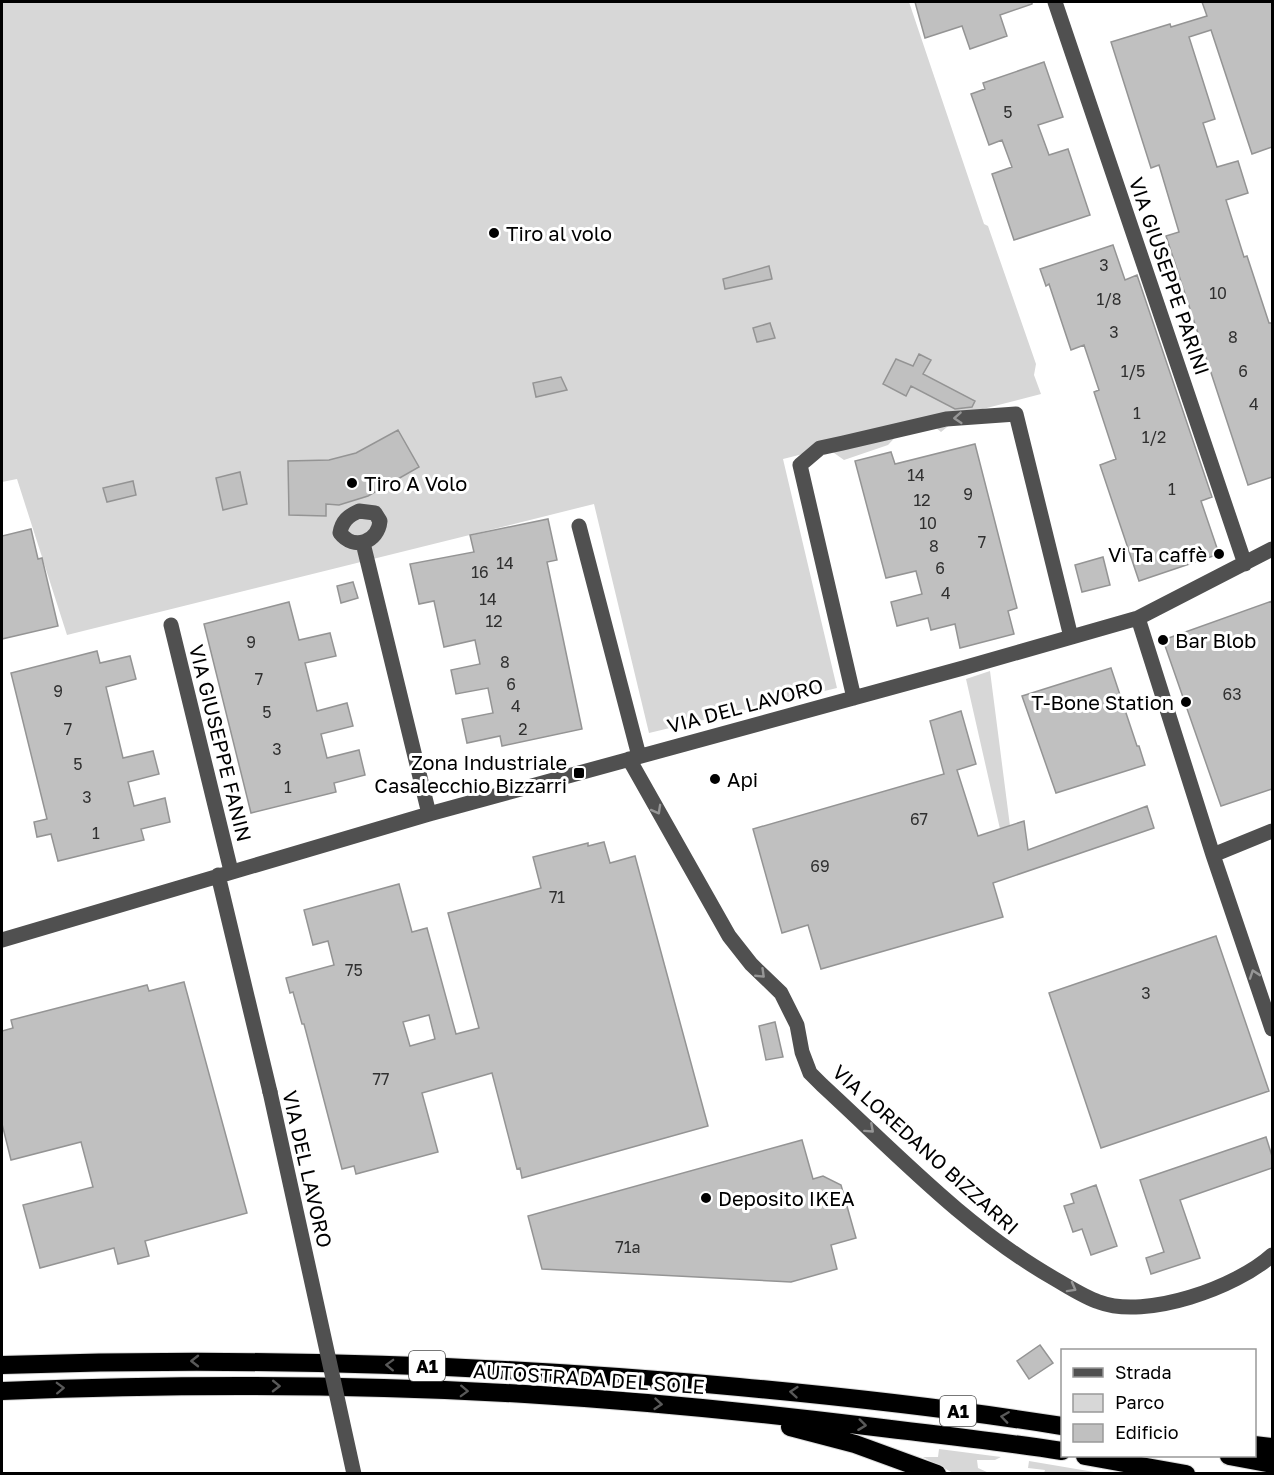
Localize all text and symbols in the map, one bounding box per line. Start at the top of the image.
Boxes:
house number: 5 [1003,102,1013,122]
street label: VIA GIUSEPPE PARINI [1125,174,1215,378]
place label: Tiro al volo [506,221,612,245]
marker: Tiro al volo [487,226,501,240]
house number: 3 [1099,255,1109,275]
house number: 10 [1209,283,1227,303]
house number: 1/8 [1096,289,1122,309]
house number: 3 [1109,322,1119,342]
house number: 8 [1228,327,1238,347]
house number: 1/5 [1121,361,1145,381]
house number: 6 [1238,361,1248,381]
house number: 4 [1249,394,1259,414]
house number: 1 [1133,403,1141,423]
one-way arrow [954,412,963,425]
house number: 1/2 [1142,427,1166,447]
house number: 14 [907,465,925,485]
place label: Tiro A Volo [364,471,467,495]
marker: Tiro A Volo [345,476,359,490]
house number: 1 [1168,479,1176,499]
house number: 9 [963,484,973,504]
house number: 12 [913,490,931,510]
house number: 10 [919,513,937,533]
house number: 7 [978,532,986,552]
house number: 8 [929,536,939,556]
place label: Vi Ta caffè [1108,542,1207,566]
marker: Vi Ta caffè [1212,547,1226,561]
house number: 14 [496,553,514,573]
house number: 6 [935,558,945,578]
house number: 16 [471,562,489,582]
house number: 4 [941,583,951,603]
house number: 14 [479,589,497,609]
house number: 12 [485,611,503,631]
place label: Bar Blob [1175,628,1256,652]
house number: 9 [246,632,256,652]
marker: Bar Blob [1156,633,1170,647]
street label: VIA GIUSEPPE FANIN [185,642,257,844]
house number: 8 [500,652,510,672]
house number: 7 [255,669,263,689]
street label: VIA DEL LAVORO [664,673,826,737]
house number: 6 [506,674,516,694]
house number: 9 [53,681,63,701]
house number: 63 [1222,684,1242,704]
place label: T-Bone Station [1031,690,1174,714]
marker: T-Bone Station [1179,695,1193,709]
house number: 4 [511,696,521,716]
house number: 5 [262,702,272,722]
house number: 7 [64,719,72,739]
house number: 2 [518,719,528,739]
house number: 3 [272,739,282,759]
place label: Zona Industriale Casalecchio Bizzarri [374,750,567,797]
house number: 5 [73,754,83,774]
marker: Zona Industriale Casalecchio Bizzarri [572,766,586,780]
place label: Api [727,767,758,791]
marker: Api [708,772,722,786]
house number: 1 [284,777,292,797]
house number: 3 [82,787,92,807]
one-way arrow [650,804,661,814]
house number: 67 [910,809,928,829]
house number: 1 [92,823,100,843]
house number: 69 [810,856,830,876]
house number: 71 [549,887,565,907]
house number: 75 [345,960,363,980]
one-way arrow [754,967,765,978]
one-way arrow [1248,969,1261,979]
house number: 3 [1141,983,1151,1003]
street label: VIA LOREDANO BIZZARRI [828,1059,1024,1239]
house number: 77 [373,1069,389,1089]
street label: VIA DEL LAVORO [278,1088,338,1250]
one-way arrow [863,1122,874,1133]
place label: Deposito IKEA [718,1186,855,1210]
marker: Deposito IKEA [699,1191,713,1205]
house number: 71a [615,1237,641,1257]
one-way arrow [1066,1281,1076,1292]
legend [1061,1349,1256,1457]
road number: A1 [409,1351,445,1381]
one-way arrow [191,1355,200,1367]
one-way arrow [386,1358,395,1371]
street label: AUTOSTRADA DEL SOLE [472,1358,706,1398]
text: Strada [1115,1361,1172,1383]
one-way arrow [271,1380,280,1392]
one-way arrow [55,1382,64,1395]
one-way arrow [459,1385,468,1398]
one-way arrow [790,1386,799,1399]
text: Parco [1115,1391,1164,1413]
road number: A1 [940,1396,976,1426]
one-way arrow [654,1397,663,1410]
one-way arrow [1000,1411,1009,1424]
one-way arrow [857,1419,866,1431]
text: Edificio [1115,1421,1179,1443]

